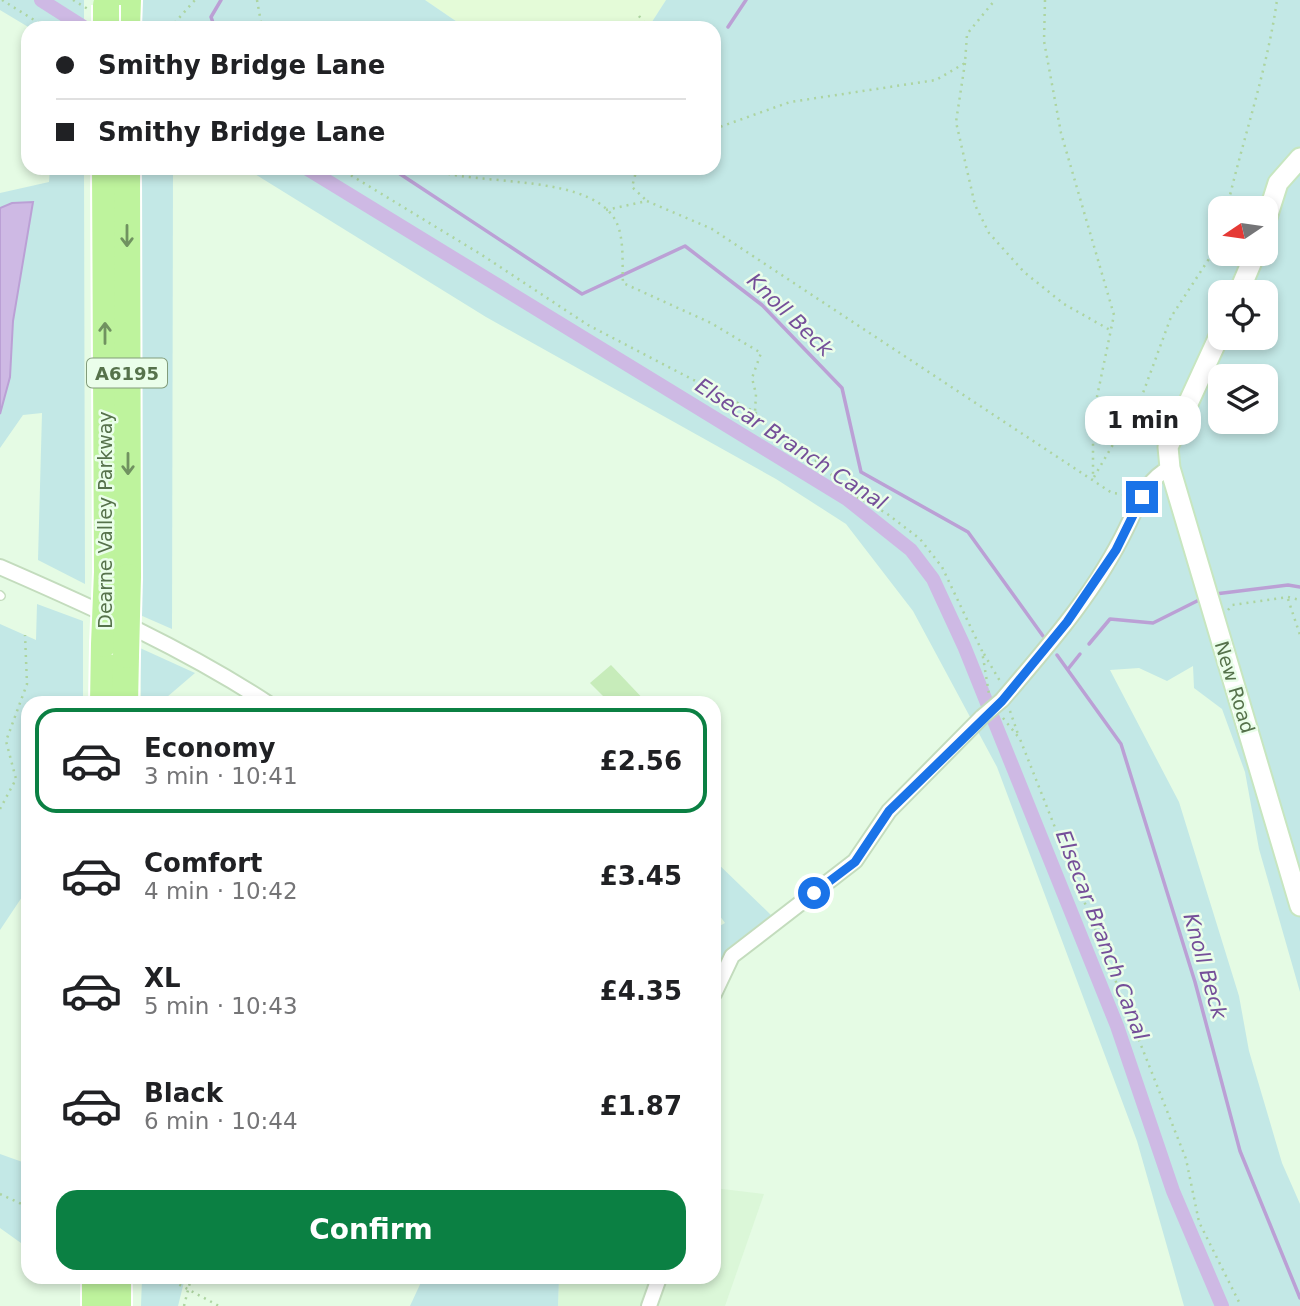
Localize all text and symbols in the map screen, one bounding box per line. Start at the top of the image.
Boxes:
text: Smithy Bridge Lane [98,50,385,80]
text: Smithy Bridge Lane [98,117,385,147]
north arrow [1208,196,1278,266]
map controls [1208,196,1278,434]
one-way arrow [120,224,134,247]
water label: Knoll Beck [742,268,838,362]
button: locate [1208,280,1278,350]
one-way arrow [98,321,112,344]
road number: A6195 [87,358,167,388]
button: layers [1208,364,1278,434]
water label: Elsecar Branch Canal [691,373,891,515]
callout: 1 min [1084,396,1200,444]
text: 1 min [1107,407,1179,433]
street label: Dearne Valley Parkway [94,411,116,629]
one-way arrow [121,452,134,475]
route end [1126,481,1158,513]
street label: New Road [1211,638,1259,736]
icon: car [60,729,123,792]
text: Economy [144,733,275,763]
text: £2.56 [600,746,682,776]
text: 3 min · 10:41 [144,763,298,789]
water label: Elsecar Branch Canal [1051,827,1153,1044]
icon: car [60,844,123,907]
text: Comfort [144,848,262,878]
text: £3.45 [600,861,682,891]
route start [798,877,830,909]
text: 4 min · 10:42 [144,878,298,904]
water label: Knoll Beck [1178,910,1232,1023]
icon: car [60,959,123,1022]
text: XL [144,963,181,993]
text: £4.35 [600,976,682,1006]
text: 5 min · 10:43 [144,993,298,1019]
icon: car [60,1074,123,1137]
text: Black [144,1078,223,1108]
text: £1.87 [600,1091,682,1121]
text: 6 min · 10:44 [144,1108,298,1134]
button: Confirm [56,1190,686,1270]

